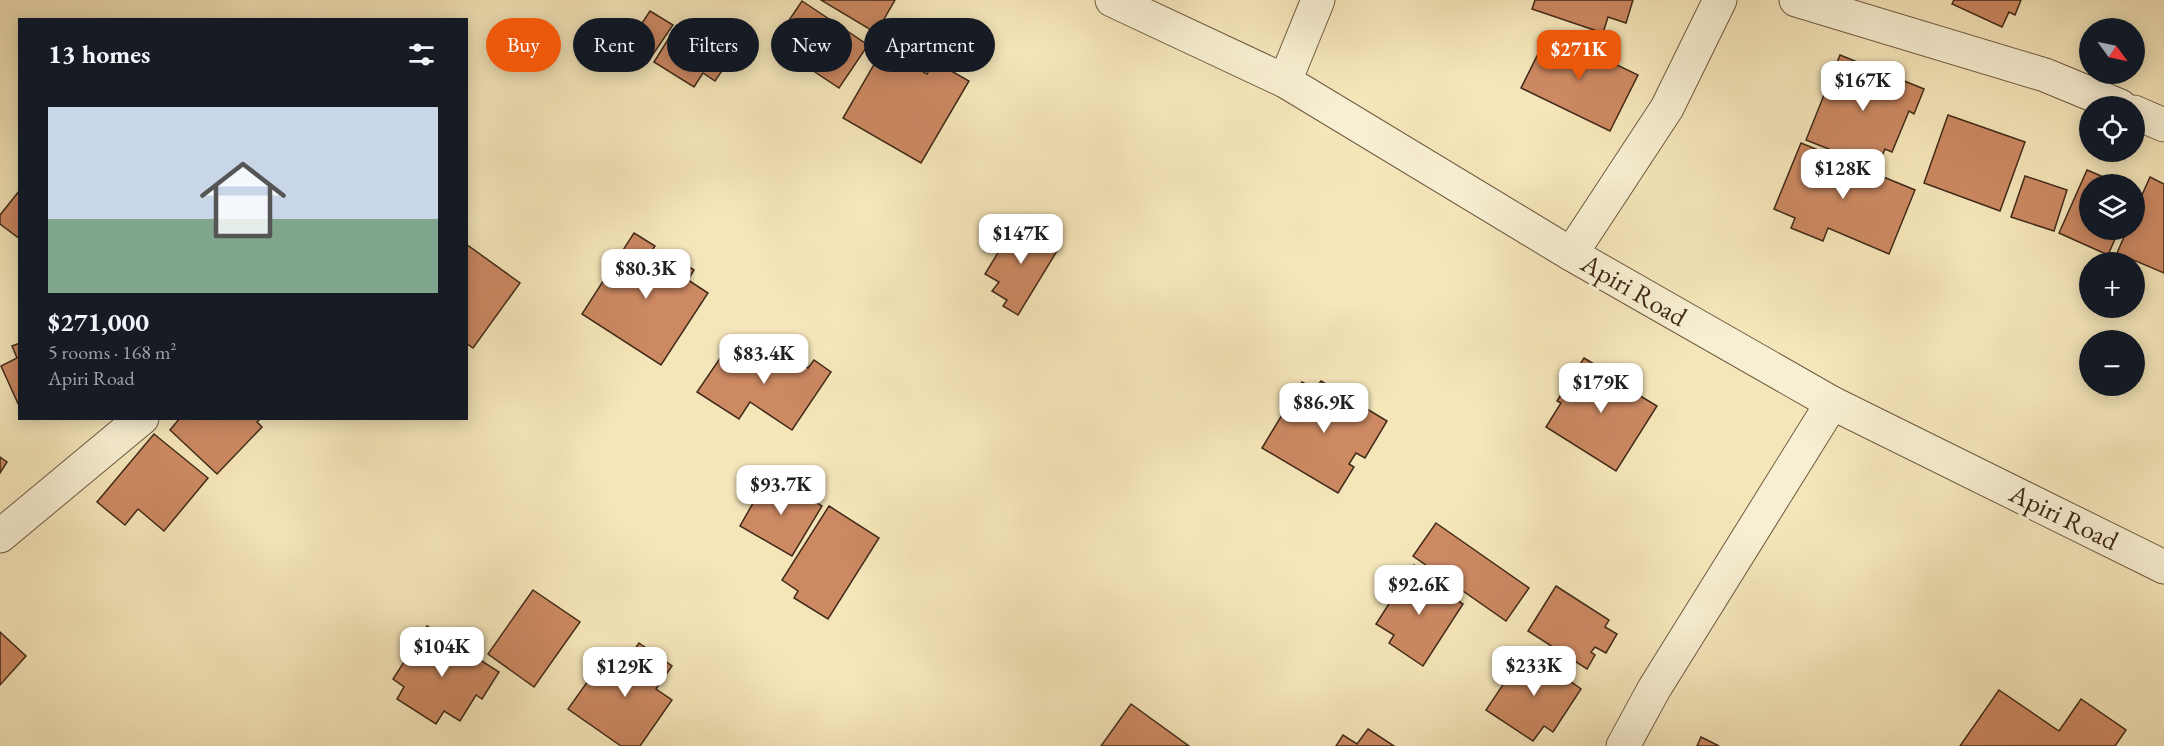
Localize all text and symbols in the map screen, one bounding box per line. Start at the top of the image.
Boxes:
chip: Buy [486,18,561,72]
chip: Rent [573,18,655,72]
chip: Filters [667,18,759,72]
chip: New [771,18,852,72]
chip: Apartment [864,18,995,72]
north arrow [2079,18,2145,84]
map controls [2079,18,2145,396]
pin: $271K [1537,30,1621,81]
text: $271K [1551,36,1607,62]
text: 13 homes [48,37,150,71]
icon: filters [405,38,438,71]
pin: $167K [1821,61,1905,112]
text: $167K [1835,67,1891,93]
button: locate [2079,96,2145,162]
icon: home [189,146,297,254]
pin: $128K [1801,149,1885,200]
text: $128K [1815,155,1871,181]
button: layers [2079,174,2145,240]
pin: $147K [979,214,1063,265]
text: $147K [993,220,1049,246]
street label: Apiri Road [1574,245,1694,334]
pin: $80.3K [597,249,695,300]
button: + [2079,252,2145,318]
text: $80.3K [615,255,677,281]
text: $271,000 [48,305,149,339]
button: − [2079,330,2145,396]
pin: $83.4K [715,334,813,385]
text: 5 rooms · 168 m² [48,339,176,365]
text: $83.4K [733,340,795,366]
pin: $179K [1559,363,1643,414]
text: Apiri Road [48,365,135,391]
text: $179K [1573,369,1629,395]
pin: $86.9K [1275,383,1373,434]
text: $86.9K [1293,389,1355,415]
pin: $93.7K [732,465,830,516]
text: $93.7K [750,471,812,497]
street label: Apiri Road [2003,475,2125,558]
pin: $92.6K [1370,565,1468,616]
text: $92.6K [1388,571,1450,597]
pin: $104K [400,627,484,678]
text: $104K [414,633,470,659]
pin: $233K [1492,646,1576,697]
pin: $129K [583,647,667,698]
text: $233K [1506,652,1562,678]
text: $129K [597,653,653,679]

